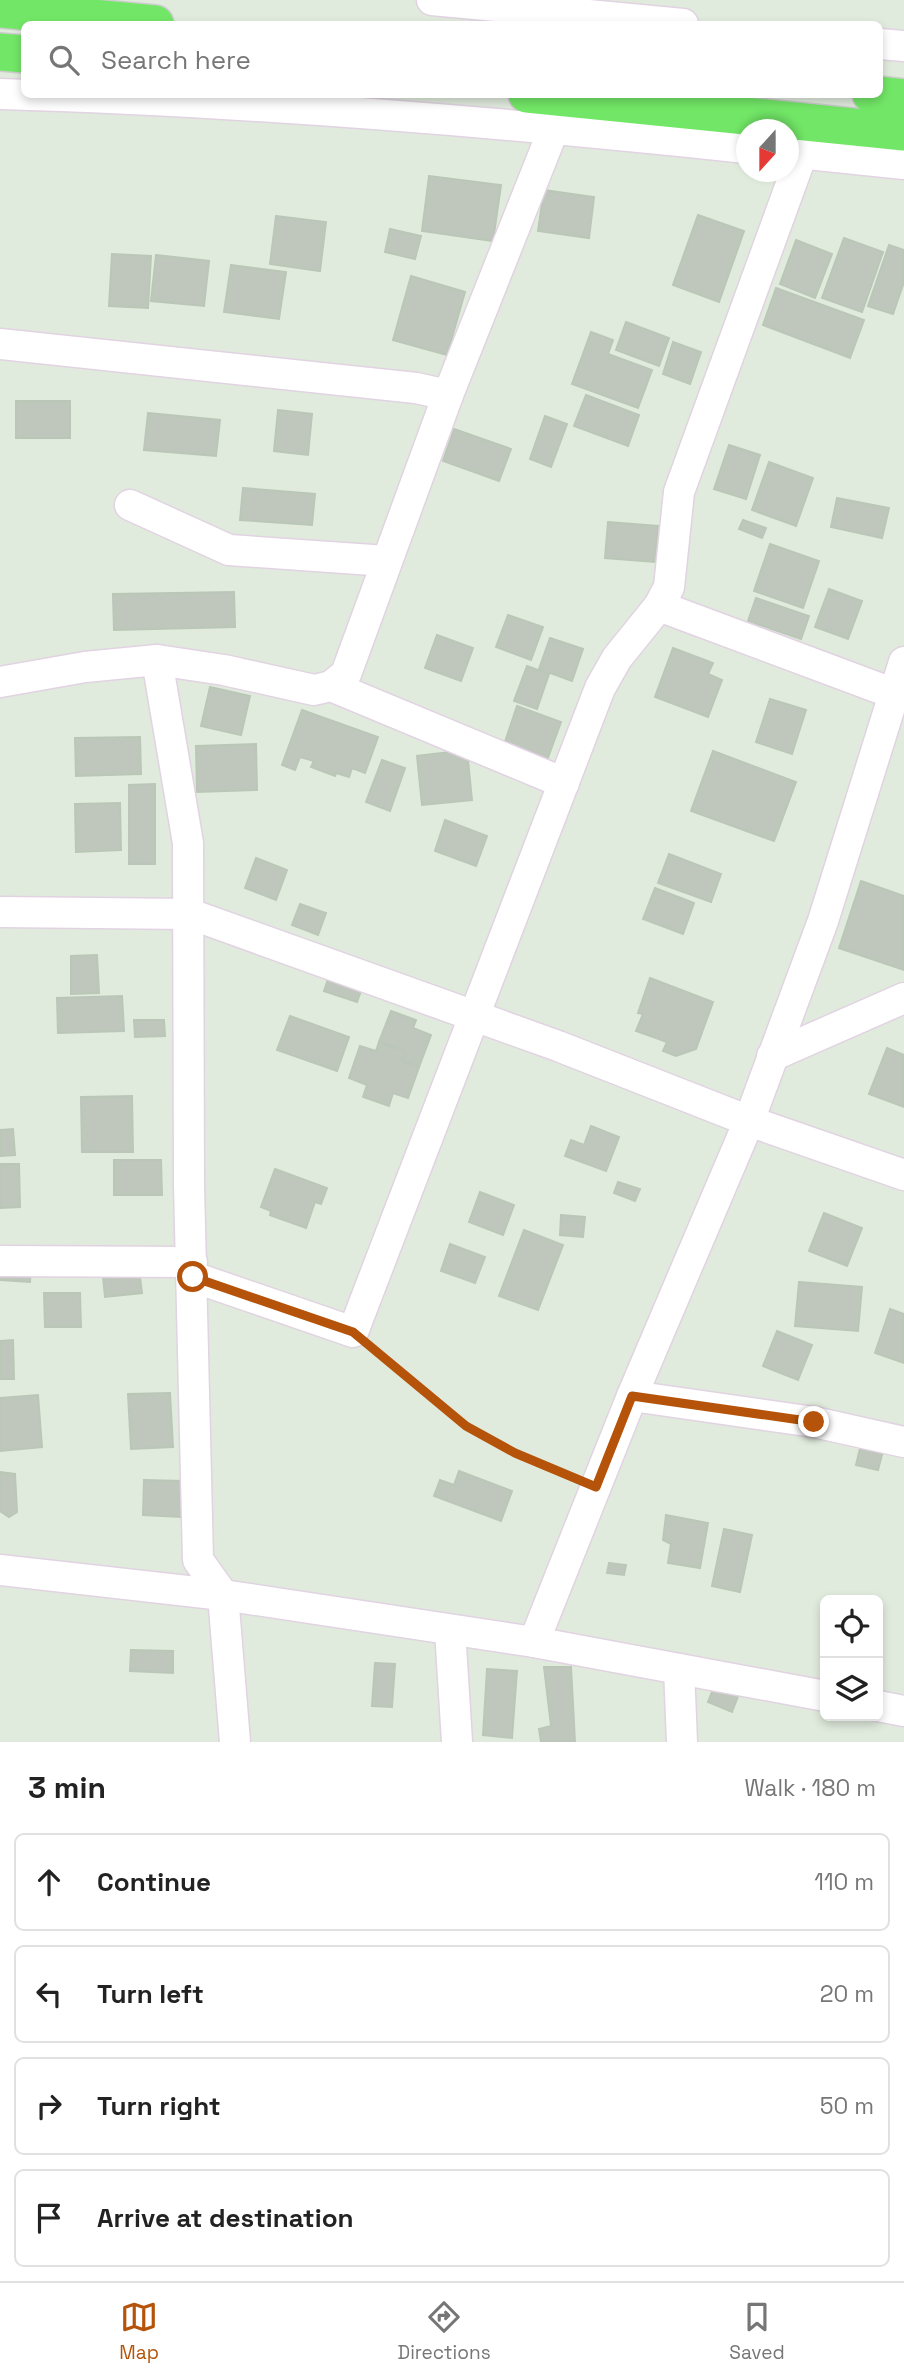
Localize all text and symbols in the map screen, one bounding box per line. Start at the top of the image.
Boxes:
search box [21,21,883,98]
icon: search [45,41,83,79]
text: Search here [101,43,251,77]
north arrow [736,119,799,182]
route start [177,1261,208,1292]
route end [798,1406,829,1437]
map controls [820,1595,883,1721]
button: locate [820,1595,883,1658]
button: layers [820,1658,883,1721]
text: 3 min [28,1768,106,1807]
text: Walk · 180 m [744,1773,876,1803]
icon: ahead [30,1863,68,1901]
text: Continue [97,1865,211,1899]
text: 110 m [814,1867,874,1897]
icon: left [30,1975,68,2013]
text: Turn left [97,1977,204,2011]
text: 20 m [820,1979,874,2009]
icon: right [30,2087,68,2125]
text: Turn right [97,2089,221,2123]
text: 50 m [820,2091,874,2121]
icon: arrive [30,2199,68,2237]
text: Arrive at destination [97,2201,354,2235]
tab: Map [119,2298,159,2365]
tab: Directions [398,2298,491,2365]
tab: Saved [729,2298,785,2365]

